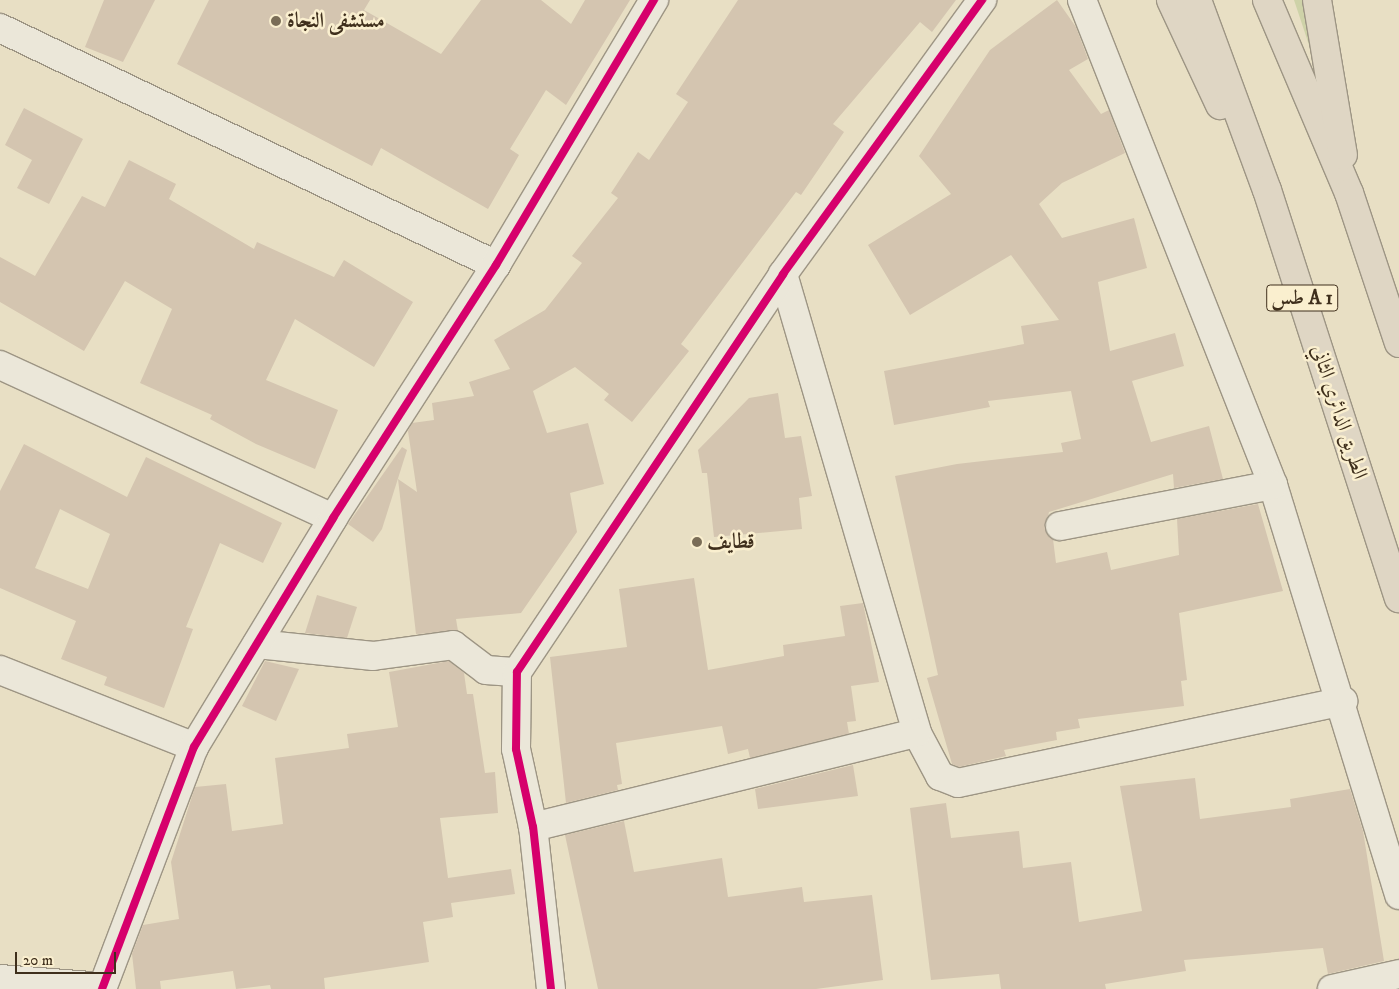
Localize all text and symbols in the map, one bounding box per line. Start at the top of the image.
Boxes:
place label: مستشفى النجاة [287,8,385,34]
marker: مستشفى النجاة [269,14,283,28]
road number: طس A 1 [1266,280,1338,316]
street label: الطريق الدائري الثاني [1305,342,1373,482]
place label: قطايف [707,529,755,555]
marker: قطايف [691,536,703,548]
scale bar [18,942,119,974]
text: 20 m [23,951,53,970]

